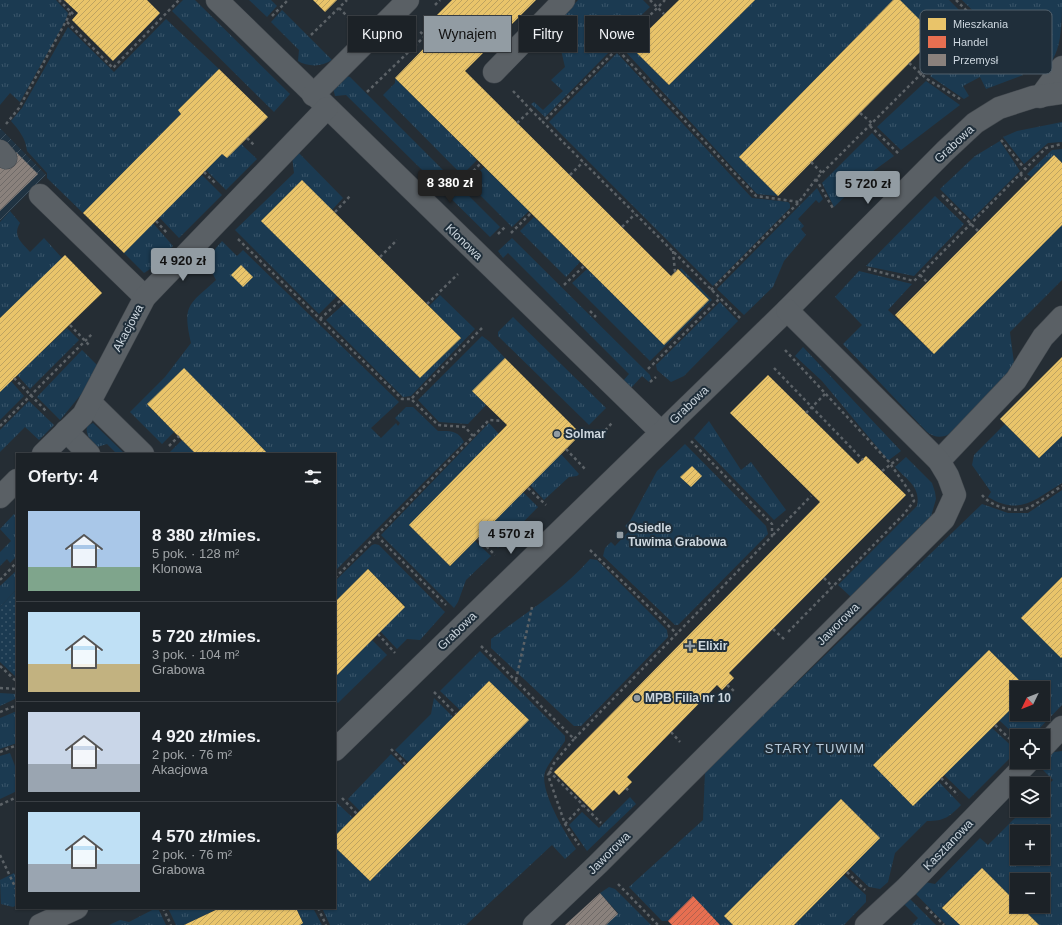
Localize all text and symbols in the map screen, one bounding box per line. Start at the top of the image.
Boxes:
legend [920,10,1052,74]
chip: Kupno [348,16,416,52]
chip: Wynajem [424,16,511,52]
chip: Filtry [519,16,577,52]
chip: Nowe [585,16,649,52]
text: Mieszkania [953,18,1009,30]
text: Handel [953,36,988,48]
text: Przemysł [953,54,999,66]
street label: Grabowa [931,122,977,166]
pin: 8 380 zł [409,170,491,204]
pin: 5 720 zł [827,171,909,205]
text: 8 380 zł [427,175,473,190]
text: 5 720 zł [845,176,891,191]
street label: Klonowa [443,221,486,263]
pin: 4 920 zł [142,248,224,282]
text: 4 920 zł [160,253,206,268]
street label: Akacjowa [110,302,146,354]
street label: Grabowa [667,383,712,427]
place label: Solmar [565,427,606,441]
marker: Solmar [552,429,562,439]
icon: filters [302,466,324,488]
text: Oferty: 4 [28,467,98,486]
pin: 4 570 zł [470,521,552,555]
place label: Osiedle Tuwima Grabowa [628,521,727,549]
text: 8 380 zł/mies. [152,526,261,545]
text: 4 570 zł [488,526,534,541]
icon: home [60,527,108,575]
marker: Osiedle Tuwima Grabowa [615,530,625,540]
text: 5 pok. · 128 m² [152,546,239,561]
text: Klonowa [152,561,202,576]
street label: Jaworowa [814,600,862,648]
street label: Grabowa [435,609,480,653]
text: 5 720 zł/mies. [152,627,261,646]
icon: home [60,628,108,676]
place label: Elixir [698,639,728,653]
marker: Elixir [685,641,695,651]
text: 3 pok. · 104 m² [152,647,239,662]
text: Grabowa [152,662,205,677]
north arrow [1010,681,1050,721]
map controls [1010,681,1050,913]
place label: MPB Filia nr 10 [645,691,731,705]
marker: MPB Filia nr 10 [632,693,642,703]
text: 4 920 zł/mies. [152,727,261,746]
icon: home [60,728,108,776]
button: locate [1010,729,1050,769]
district label: STARY TUWIM [765,741,865,756]
text: 2 pok. · 76 m² [152,747,232,762]
text: Akacjowa [152,762,208,777]
button: layers [1010,777,1050,817]
street label: Kasztanowa [920,816,976,873]
button: + [1010,825,1050,865]
text: 4 570 zł/mies. [152,827,261,846]
icon: home [60,828,108,876]
street label: Jaworowa [585,829,633,877]
text: 2 pok. · 76 m² [152,847,232,862]
text: Grabowa [152,862,205,877]
button: − [1010,873,1050,913]

